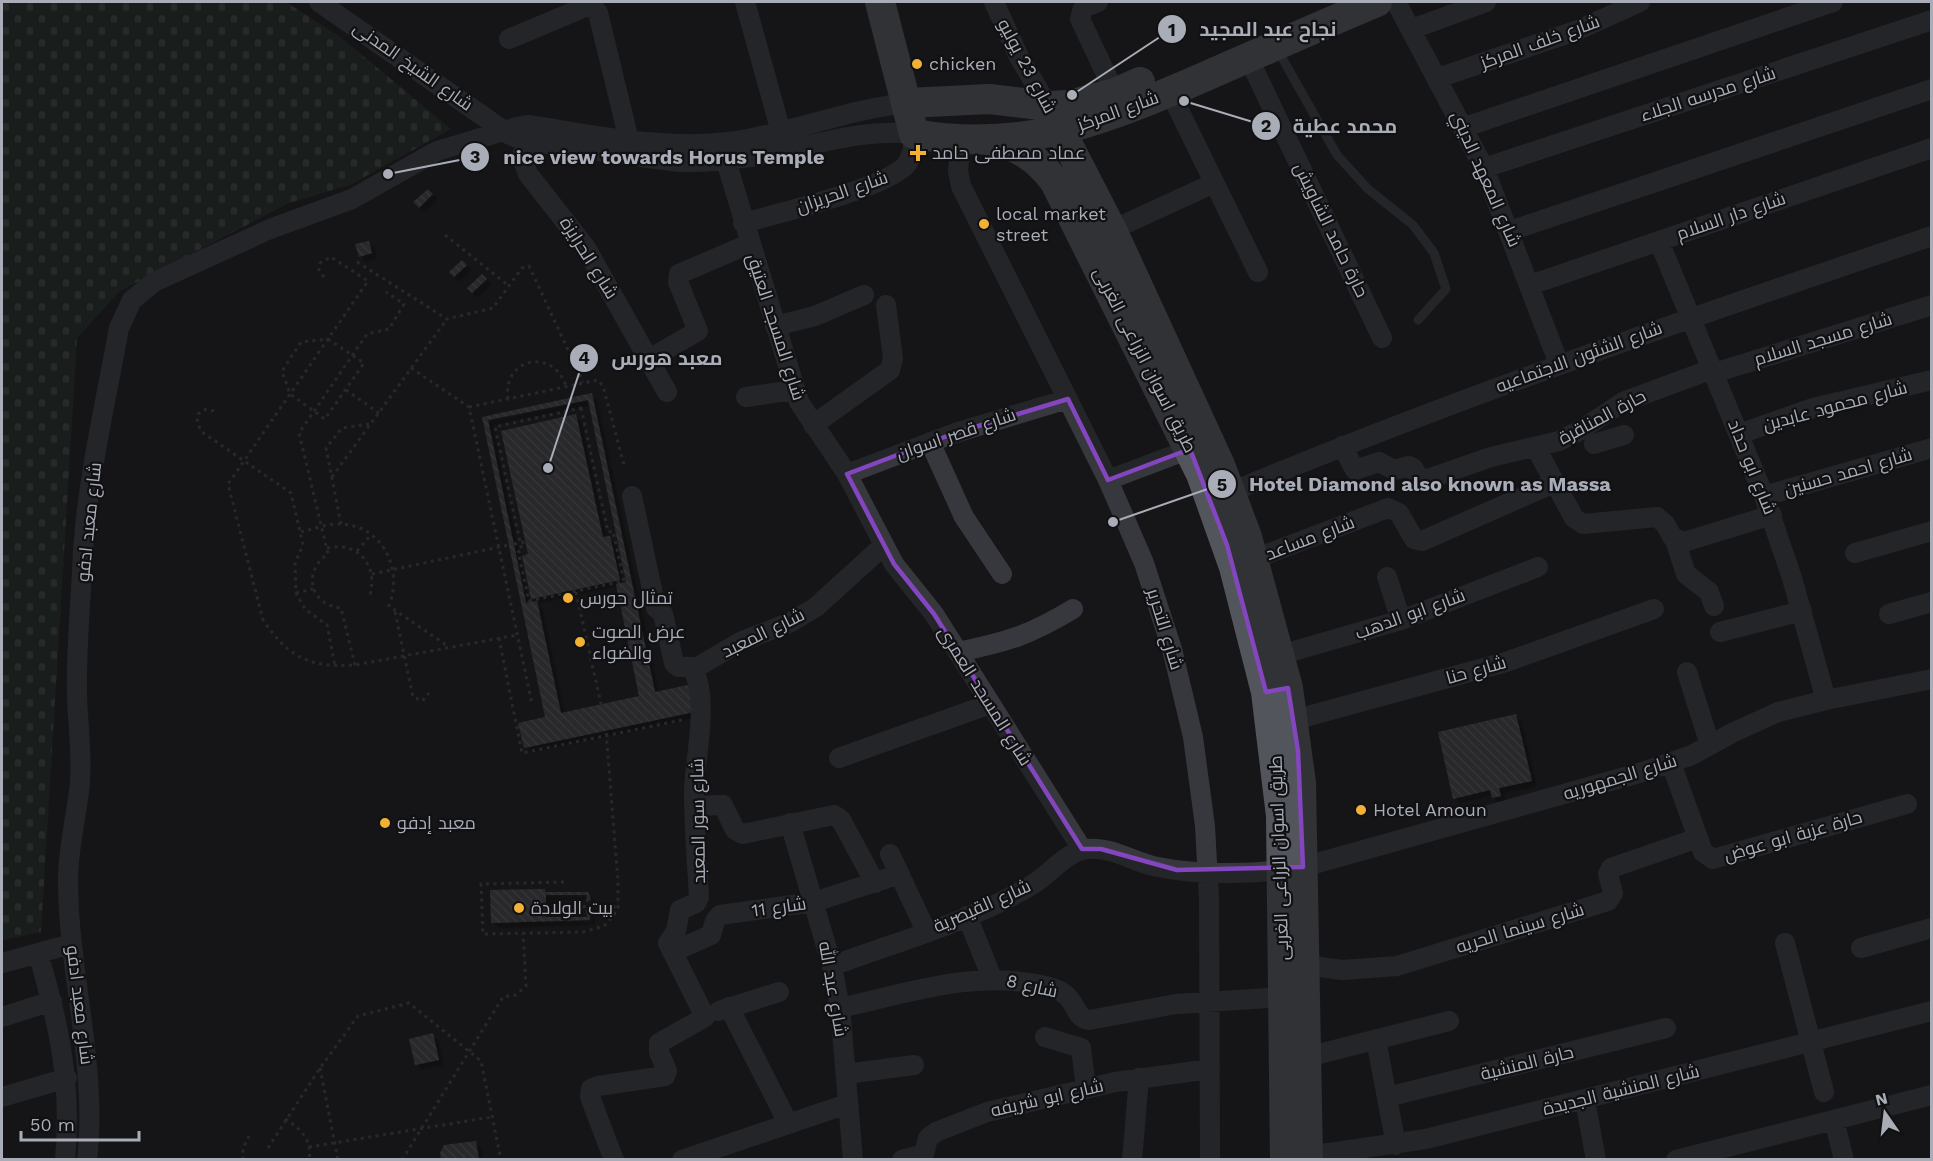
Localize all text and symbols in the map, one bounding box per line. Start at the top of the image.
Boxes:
callout: نجاح عبد المجيد [1157,10,1348,48]
street label: شارع خلف المركز [1476,10,1603,75]
street label: شارع 23 يوليو [992,15,1061,118]
street label: شارع الشيخ المدنى [348,16,477,116]
text: نجاح عبد المجيد [1200,17,1336,43]
text: 1 [1168,19,1176,40]
place label: chicken [929,53,997,74]
marker: chicken [910,57,924,71]
street label: شارع مدرسه الجلاء [1638,62,1779,127]
street label: شارع المركز [1073,86,1162,137]
callout: محمد عطية [1251,107,1409,145]
street label: شارع المعهد الديني [1443,108,1526,252]
text: محمد عطية [1293,114,1397,138]
text: 2 [1261,115,1271,136]
callout: nice view towards Horus Temple [460,138,837,176]
place label: عماد مصطفى حامد [932,142,1085,164]
marker: عماد مصطفى حامد [909,144,927,162]
text: nice view towards Horus Temple [503,145,825,169]
text: 3 [470,146,480,167]
street label: حارة حامد الشاويش [1289,159,1373,301]
street label: شارع الحريزان [793,166,891,219]
street label: شارع دار السلام [1674,187,1789,246]
place label: local market street [996,203,1106,245]
street label: شارع الحرايزة [554,213,623,304]
marker: local market street [977,217,991,231]
street label: شارع المسجد العتيق [741,251,810,403]
street label: طريق اسوان الزراعى الغربى [1088,264,1201,457]
street label: شارع مسجد السلام [1751,308,1895,371]
street label: شارع الشئون الاجتماعيه [1493,317,1666,398]
callout: معبد هورس [569,339,734,377]
text: معبد هورس [612,346,722,370]
text: 4 [578,347,590,368]
street label: شارع محمود عابدين [1760,376,1910,437]
street label: حارة المناقرة [1554,385,1650,449]
street label: شارع قصر اسوان [893,403,1019,466]
street label: شارع ابو حداد [1722,416,1781,518]
street label: شارع احمد حسنين [1781,443,1915,502]
street label: شارع معبد ادفو [72,461,107,583]
callout: Hotel Diamond also known as Massa [1207,465,1623,503]
text: Hotel Diamond also known as Massa [1249,472,1611,496]
text: 5 [1217,474,1227,495]
street label: شارع مساعد [1262,511,1358,566]
street label: شارع ابو الدهب [1352,584,1468,645]
street label: شارع التحرير [1141,585,1188,673]
place label: تمثال حورس [580,587,673,609]
marker: تمثال حورس [561,591,575,605]
street label: شارع المعبد [718,604,808,663]
place label: عرض الصوت والضواء [592,621,685,664]
street label: شارع المسجد العمرى [932,622,1037,770]
marker: عرض الصوت والضواء [573,635,587,649]
street label: شارع حنا [1443,651,1509,690]
street label: شارع الجمهوريه [1561,749,1680,806]
street label: طريق اسوان الزراعى الغربى [1264,755,1295,961]
street label: شارع سور المعبد [686,758,711,884]
place label: Hotel Amoun [1373,799,1487,820]
marker: Hotel Amoun [1354,803,1368,817]
street label: حارة عزبة ابو عوض [1721,806,1865,866]
place label: معبد إدفو [397,812,476,834]
marker: معبد إدفو [378,816,392,830]
street label: شارع القيصرية [930,875,1035,938]
street label: شارع 11 [750,892,808,923]
place label: بيت الولادة [531,897,613,919]
street label: شارع سينما الحريه [1453,898,1587,959]
marker: بيت الولادة [512,901,526,915]
street label: شارع عبد الله [813,939,853,1039]
street label: شارع معبد ادفو [61,944,98,1066]
street label: شارع 8 [1004,969,1060,1004]
street label: حارة المنشية [1478,1041,1576,1085]
street label: شارع المنشية الجديدة [1540,1060,1702,1121]
street label: شارع ابو شريفه [988,1074,1106,1123]
north arrow [1855,1083,1915,1143]
text: N [1873,1088,1890,1110]
scale bar [21,1104,140,1142]
text: 50 m [30,1114,75,1135]

